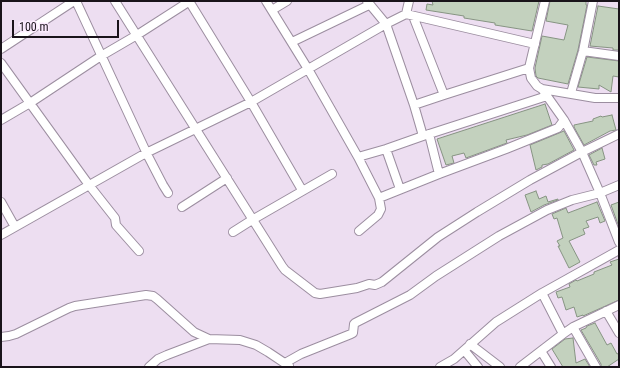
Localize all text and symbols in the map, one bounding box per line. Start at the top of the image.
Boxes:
scale bar [14,12,121,38]
text: 100 m [19,20,49,34]

